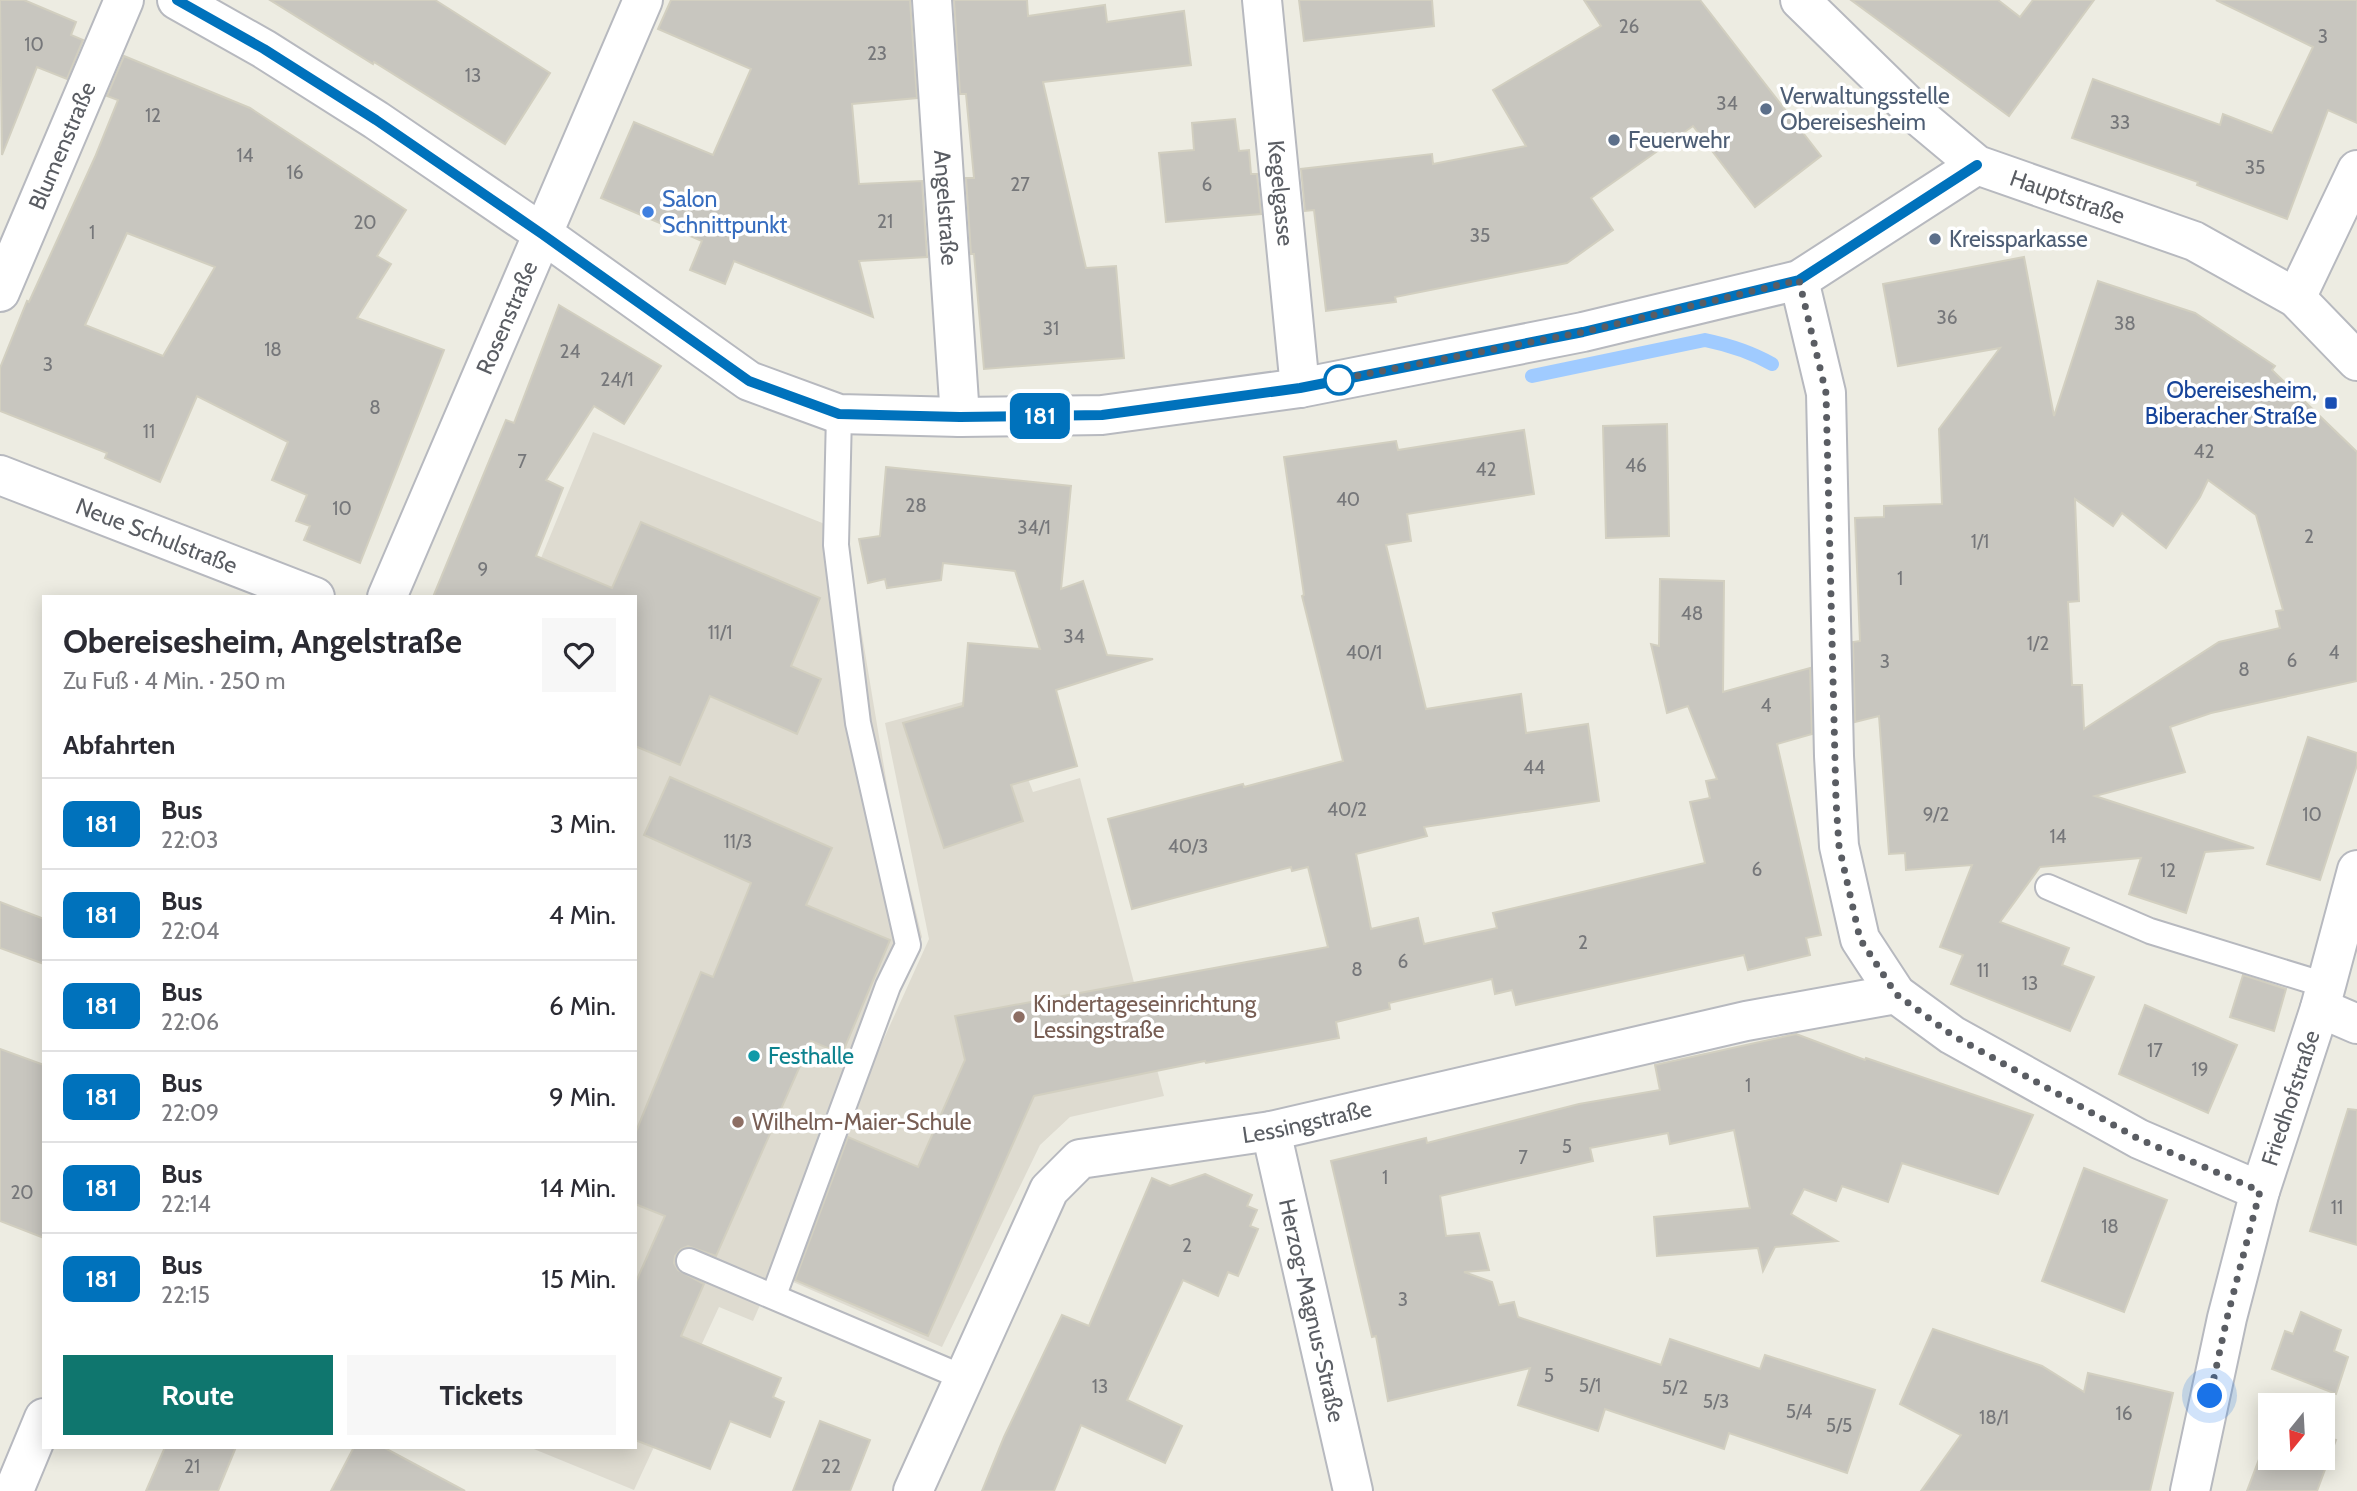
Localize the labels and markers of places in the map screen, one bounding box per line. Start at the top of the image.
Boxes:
place label: Verwaltungsstelle Obereisesheim [1780,82,1950,136]
marker: Verwaltungsstelle Obereisesheim [1758,101,1774,117]
place label: Feuerwehr [1628,126,1731,154]
marker: Feuerwehr [1606,132,1622,148]
place label: Salon Schnittpunkt [662,185,788,239]
marker: Salon Schnittpunkt [640,204,656,220]
place label: Kreissparkasse [1949,225,2088,253]
marker: Kreissparkasse [1927,231,1943,247]
unlabelled marker [1324,365,1354,395]
place label: Obereisesheim, Biberacher Straße [2145,376,2317,430]
marker: Obereisesheim, Biberacher Straße [2323,395,2339,411]
place label: Kindertageseinrichtung Lessingstraße [1033,990,1257,1044]
marker: Kindertageseinrichtung Lessingstraße [1011,1009,1027,1025]
place label: Festhalle [768,1042,854,1070]
marker: Festhalle [746,1048,762,1064]
place label: Wilhelm-Maier-Schule [752,1108,972,1136]
marker: Wilhelm-Maier-Schule [730,1114,746,1130]

